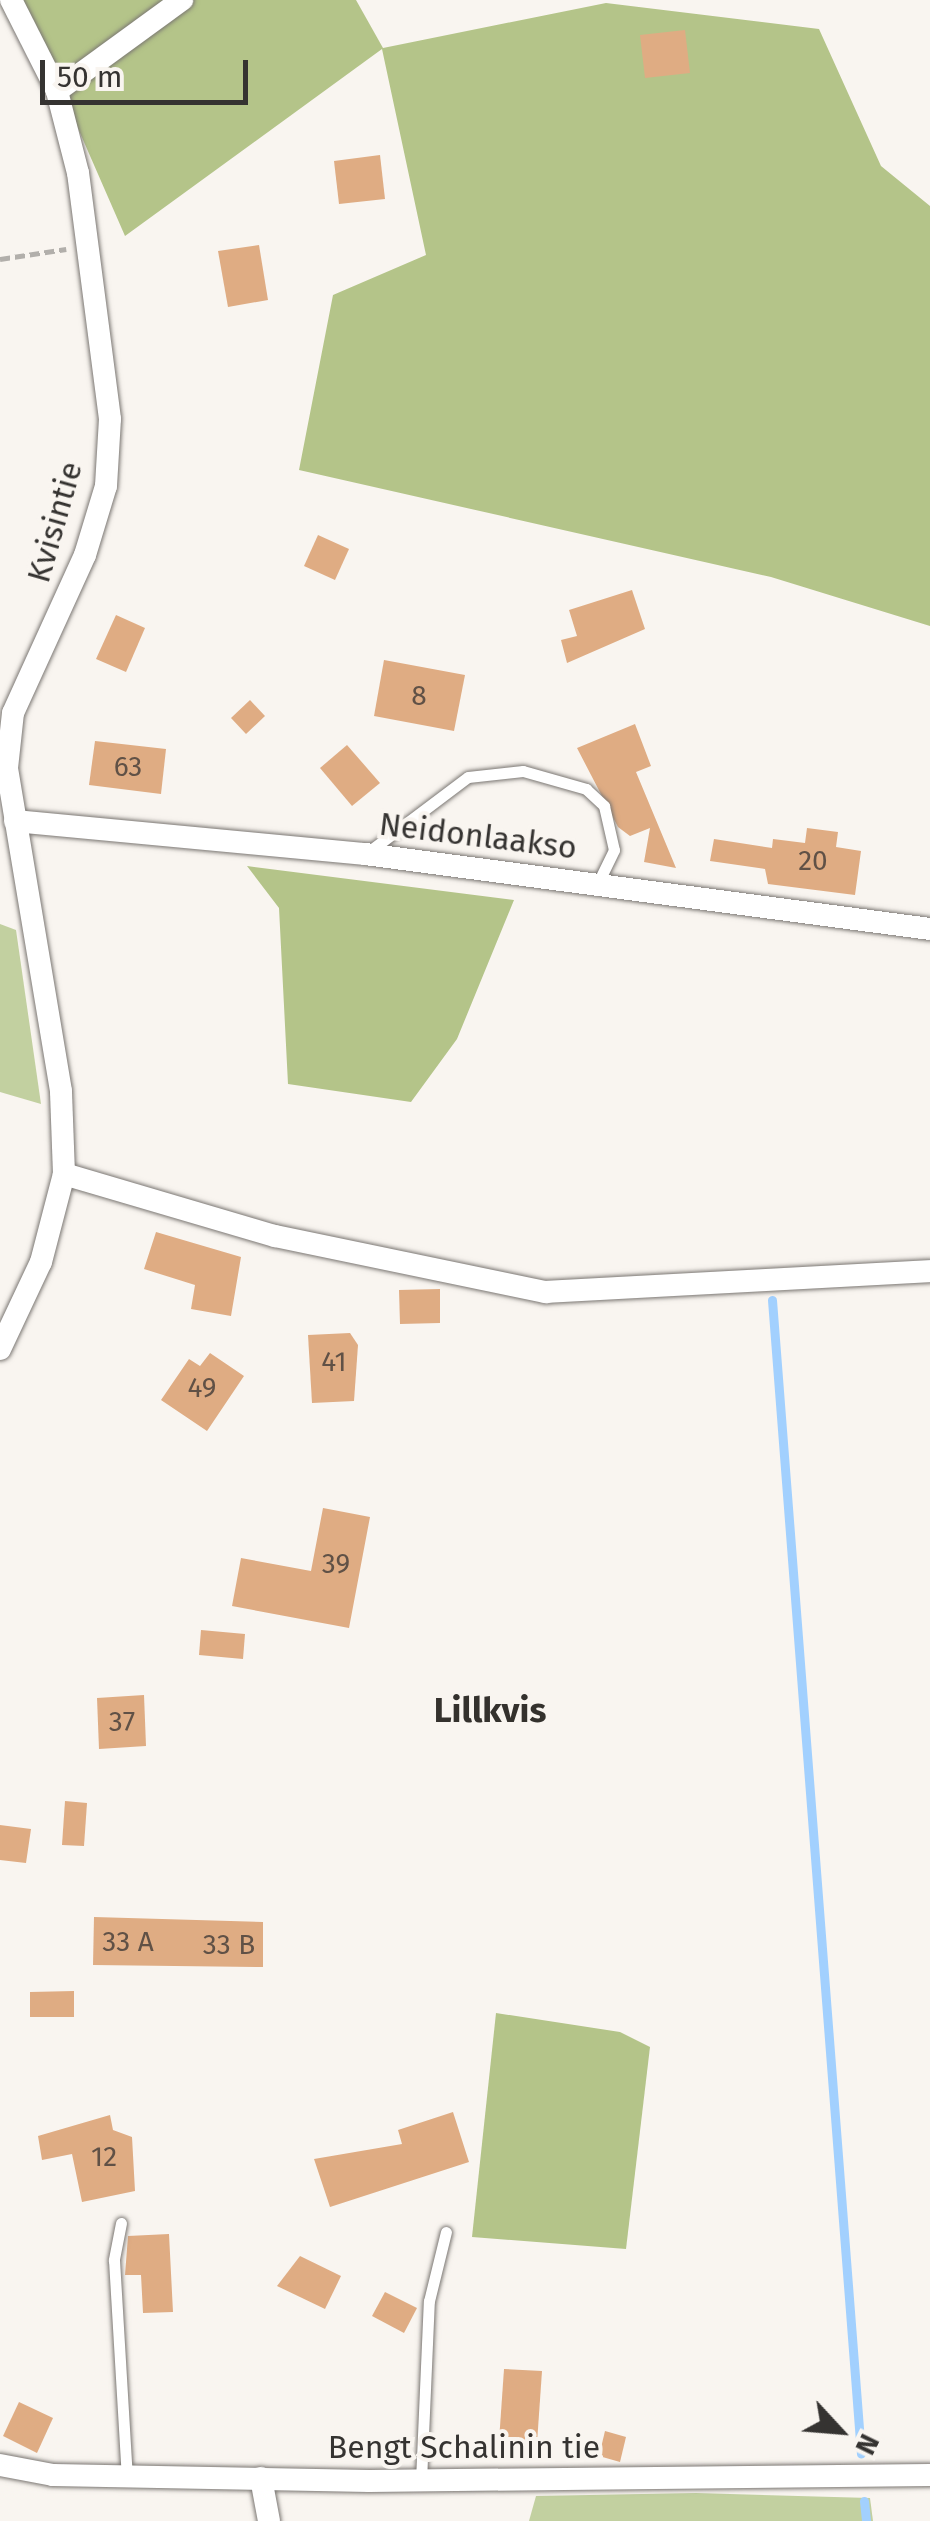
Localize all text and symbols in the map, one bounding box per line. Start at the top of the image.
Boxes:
scale bar [45,40,252,102]
text: 50 m [57,59,122,95]
street label: Kvisintie [19,457,91,587]
house number: 8 [411,679,427,713]
house number: 63 [114,750,142,784]
street label: Neidonlaakso [377,805,579,867]
house number: 20 [798,844,828,878]
house number: 41 [321,1345,347,1379]
house number: 49 [187,1371,217,1405]
house number: 39 [322,1547,350,1581]
district label: Lillkvis [434,1689,546,1731]
house number: 37 [109,1705,135,1739]
house number: 33 A [102,1925,154,1959]
house number: 33 B [203,1928,255,1962]
house number: 12 [91,2140,117,2174]
north arrow [790,2381,890,2481]
street label: Bengt Schalinin tie [328,2428,600,2466]
text: N [849,2429,886,2460]

